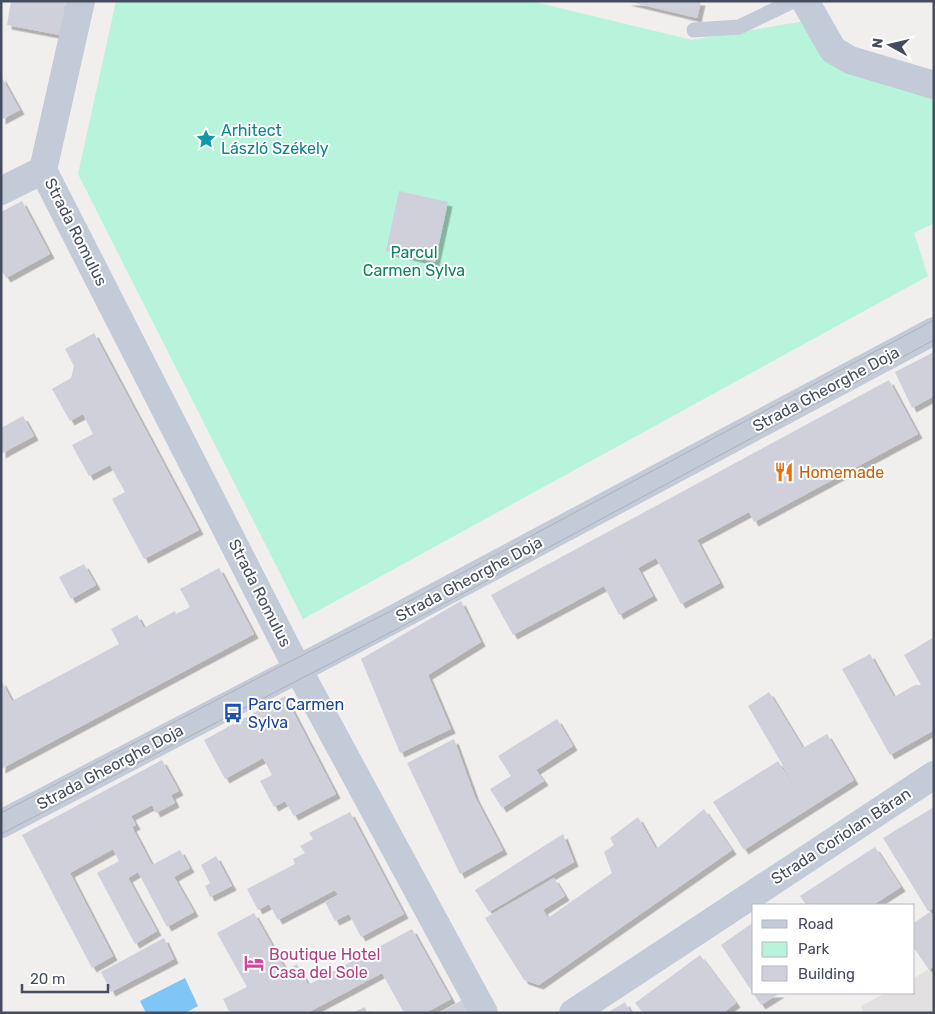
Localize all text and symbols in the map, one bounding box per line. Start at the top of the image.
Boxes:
north arrow [865,20,915,70]
text: N [869,37,887,49]
place label: Arhitect László Székely [221,121,329,158]
place icon: Arhitect László Székely [195,128,217,150]
street label: Strada Romulus [41,175,111,289]
park label: Parcul Carmen Sylva [363,243,465,280]
street label: Strada Gheorghe Doja [749,342,903,436]
restaurant icon: Homemade [773,461,795,483]
place label: Homemade [799,463,884,482]
street label: Strada Gheorghe Doja [392,532,546,626]
street label: Strada Romulus [225,536,295,650]
place label: Parc Carmen Sylva [248,695,344,732]
bus stop icon: Parc Carmen Sylva [222,702,244,724]
street label: Strada Gheorghe Doja [33,720,187,814]
street label: Strada Coriolan Băran [768,784,914,888]
legend [752,904,915,994]
text: Road [798,915,834,933]
text: Park [798,940,829,958]
place label: Boutique Hotel Casa del Sole [269,945,380,982]
hotel icon: Boutique Hotel Casa del Sole [243,952,265,974]
scale bar [22,962,109,994]
text: Building [798,965,855,983]
text: 20 m [30,970,65,988]

